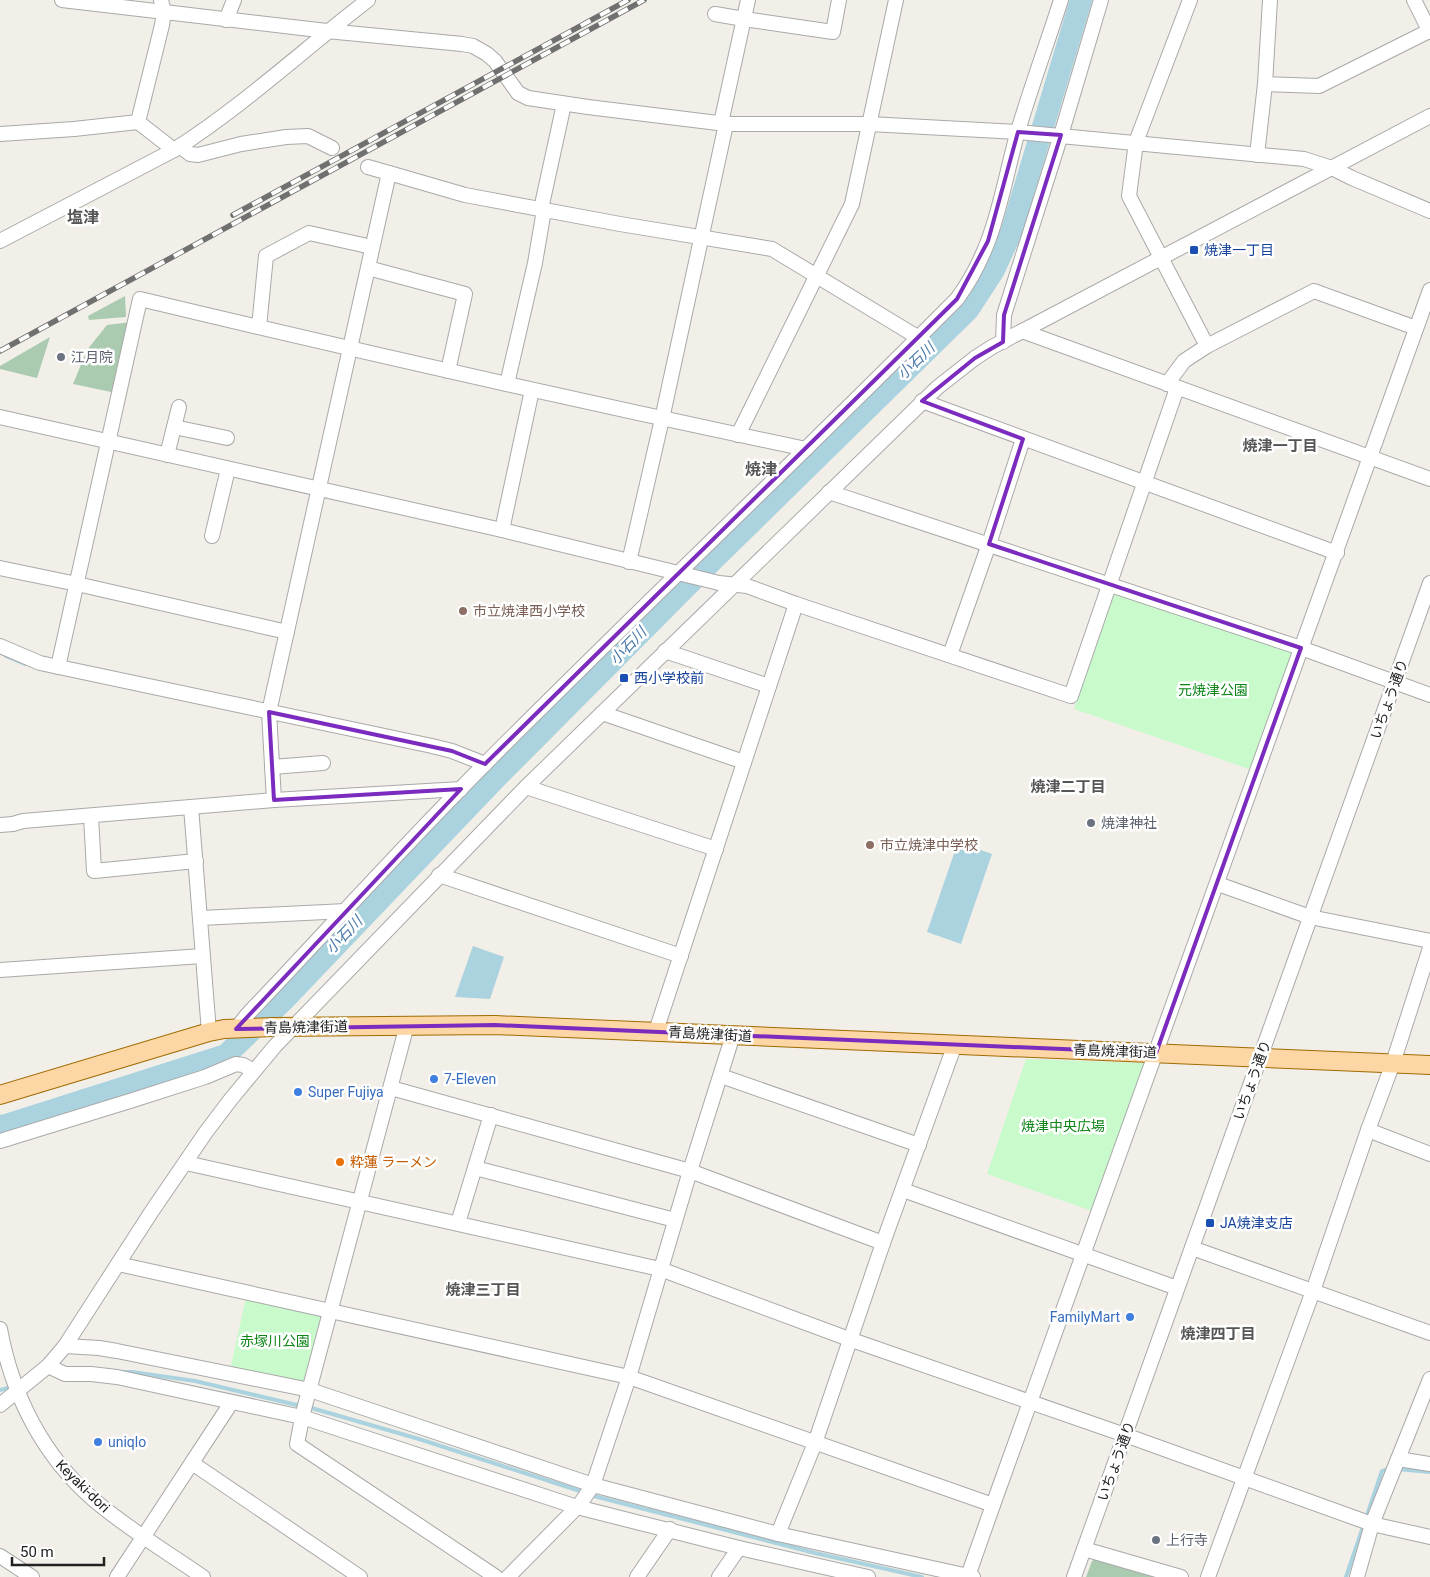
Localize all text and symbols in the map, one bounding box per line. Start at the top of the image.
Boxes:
district label: 塩津 [67,208,99,227]
place label: 焼津一丁目 [1204,242,1274,258]
marker: 焼津一丁目 [1188,244,1200,256]
water label: 小石川 [894,338,940,383]
place label: 江月院 [71,349,113,365]
marker: 江月院 [55,351,67,363]
district label: 焼津一丁目 [1242,437,1318,455]
district label: 焼津 [745,460,777,479]
place label: 市立焼津西小学校 [473,603,585,619]
marker: 市立焼津西小学校 [457,605,469,617]
water label: 小石川 [606,622,651,668]
street label: いちょう通り [1367,657,1411,741]
place label: 西小学校前 [634,670,704,686]
marker: 西小学校前 [618,672,630,684]
park label: 元焼津公園 [1178,682,1248,698]
district label: 焼津二丁目 [1030,778,1106,796]
place label: 焼津神社 [1101,815,1157,831]
marker: 焼津神社 [1085,817,1097,829]
place label: 市立焼津中学校 [880,837,978,853]
marker: 市立焼津中学校 [864,839,876,851]
water label: 小石川 [322,911,367,957]
street label: 青島焼津街道 [264,1018,348,1036]
street label: 青島焼津街道 [668,1024,752,1044]
street label: いちょう通り [1230,1038,1274,1122]
street label: 青島焼津街道 [1073,1042,1157,1060]
place label: 7-Eleven [444,1071,496,1087]
marker: 7-Eleven [428,1073,440,1085]
place label: Super Fujiya [308,1084,384,1100]
marker: Super Fujiya [292,1086,304,1098]
park label: 焼津中央広場 [1021,1118,1105,1134]
place label: 粋蓮 ラーメン [350,1154,437,1170]
marker: 粋蓮 ラーメン [334,1156,346,1168]
place label: JA焼津支店 [1220,1215,1293,1231]
marker: JA焼津支店 [1204,1217,1216,1229]
district label: 焼津三丁目 [445,1281,521,1299]
place label: FamilyMart [1050,1309,1120,1325]
marker: FamilyMart [1124,1311,1136,1323]
district label: 焼津四丁目 [1180,1325,1256,1343]
park label: 赤塚川公園 [240,1333,310,1349]
street label: いちょう通り [1094,1419,1138,1503]
place label: uniqlo [108,1434,146,1450]
marker: uniqlo [92,1436,104,1448]
street label: Keyaki-dori [53,1456,113,1516]
place label: 上行寺 [1166,1532,1208,1548]
scale bar [12,1534,105,1566]
marker: 上行寺 [1150,1534,1162,1546]
text: 50 m [20,1543,54,1561]

